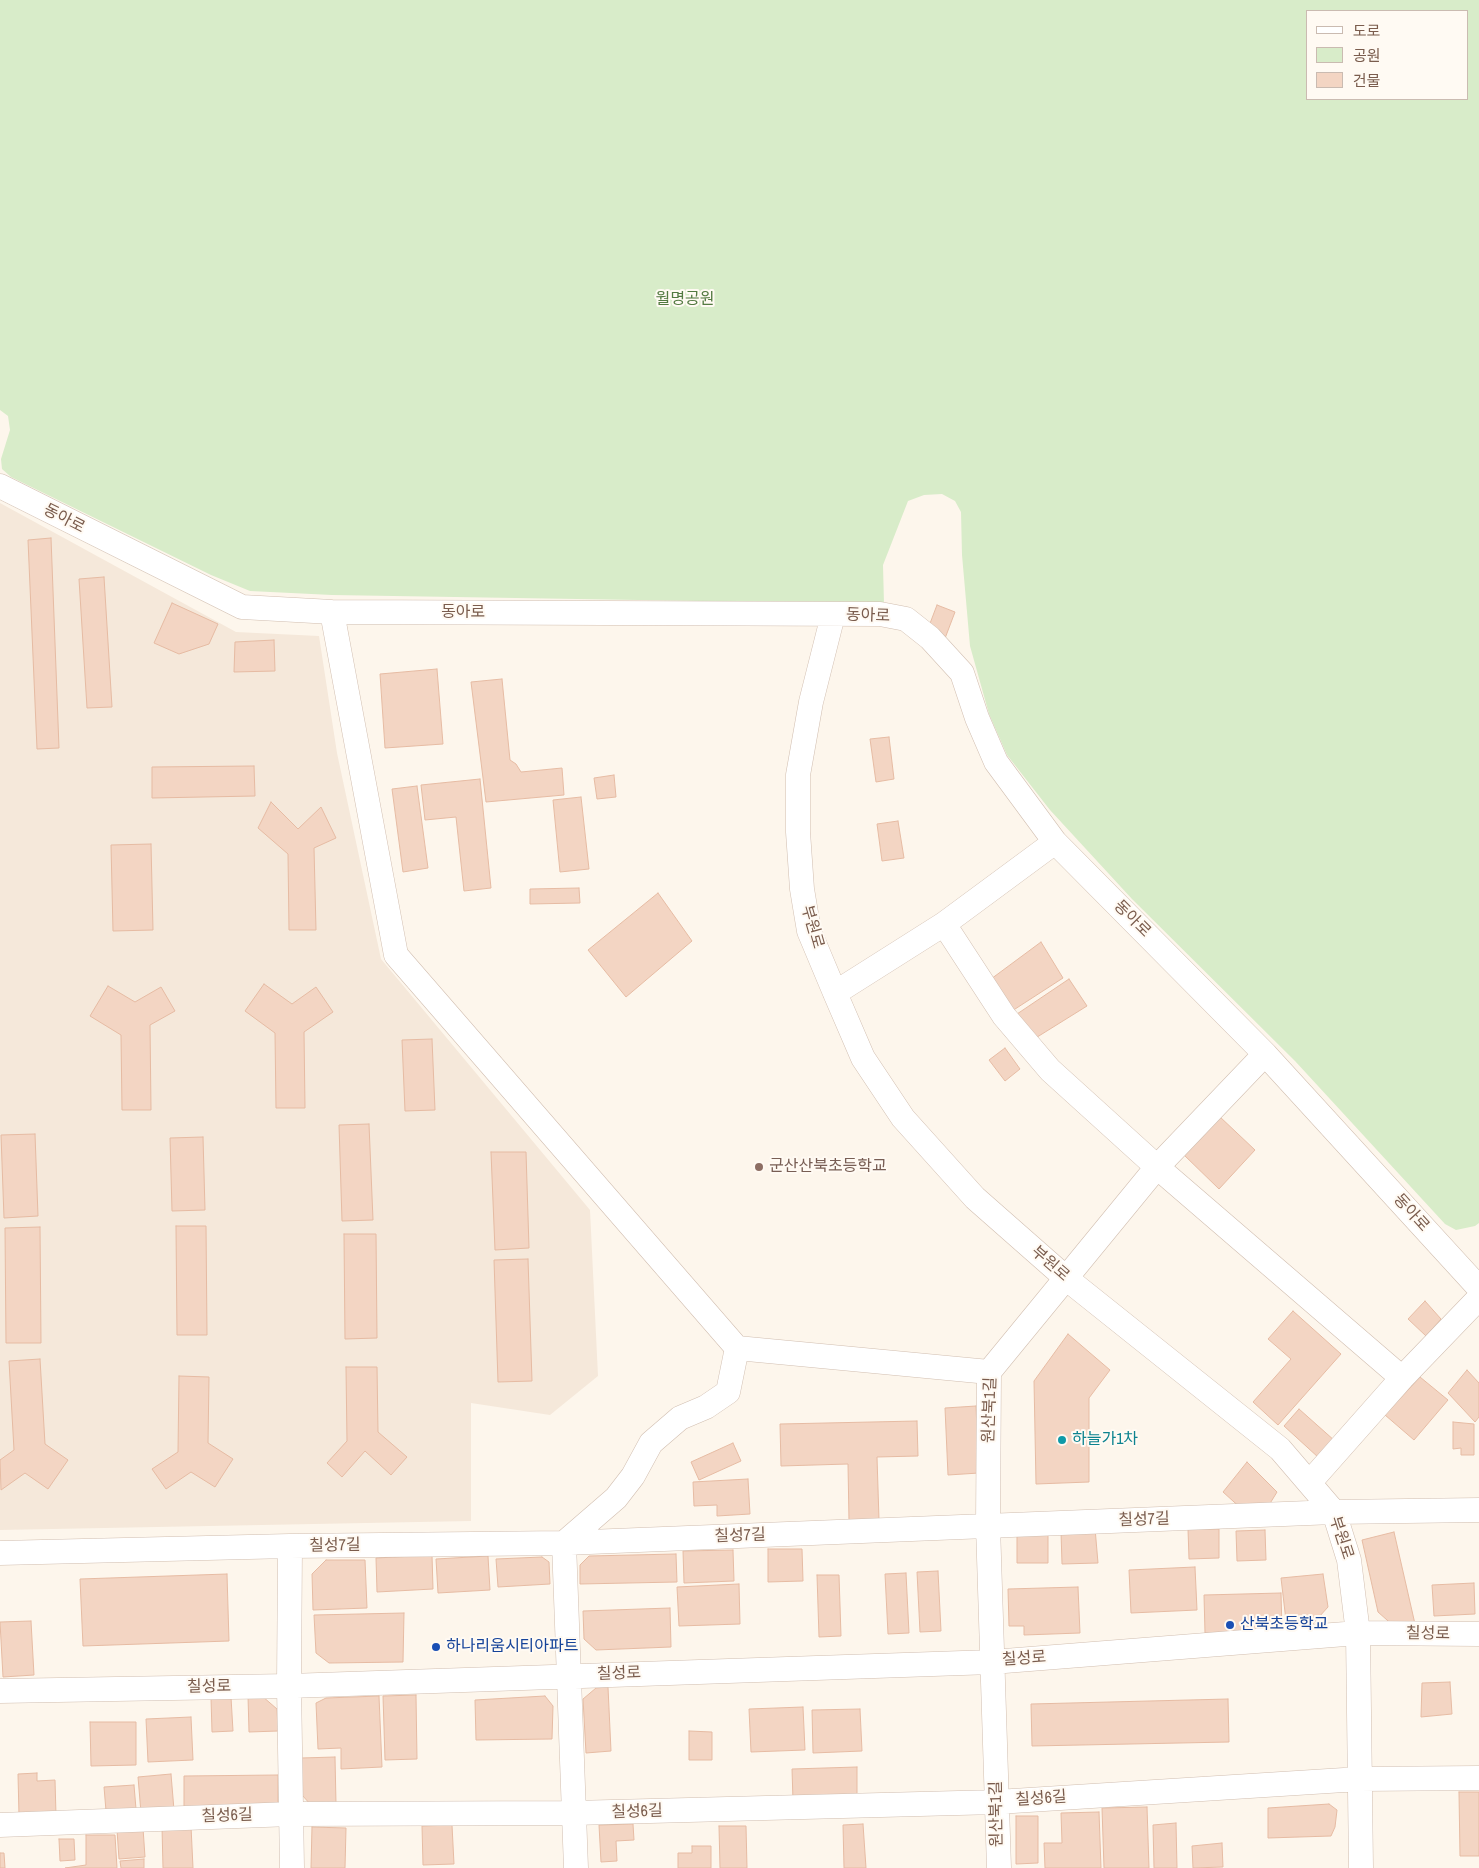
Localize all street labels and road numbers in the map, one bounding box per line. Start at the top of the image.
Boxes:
street label: 동아로 [40,500,88,538]
street label: 동아로 [441,603,485,623]
street label: 동아로 [846,606,890,626]
street label: 동아로 [1110,897,1154,941]
street label: 부원로 [797,903,827,951]
street label: 동아로 [1389,1190,1433,1236]
street label: 부원로 [1027,1242,1073,1286]
street label: 원산북1길 [979,1377,1001,1443]
street label: 칠성7길 [1118,1510,1170,1530]
street label: 부원로 [1325,1514,1357,1562]
street label: 칠성7길 [714,1526,766,1546]
street label: 칠성7길 [309,1536,361,1556]
street label: 칠성로 [1406,1624,1450,1644]
street label: 칠성로 [1001,1648,1047,1670]
street label: 칠성로 [597,1664,641,1684]
street label: 칠성로 [187,1677,231,1697]
street label: 원산북1길 [987,1781,1007,1847]
street label: 칠성6길 [1015,1788,1067,1810]
street label: 칠성6길 [611,1802,663,1822]
street label: 칠성6길 [201,1806,253,1826]

